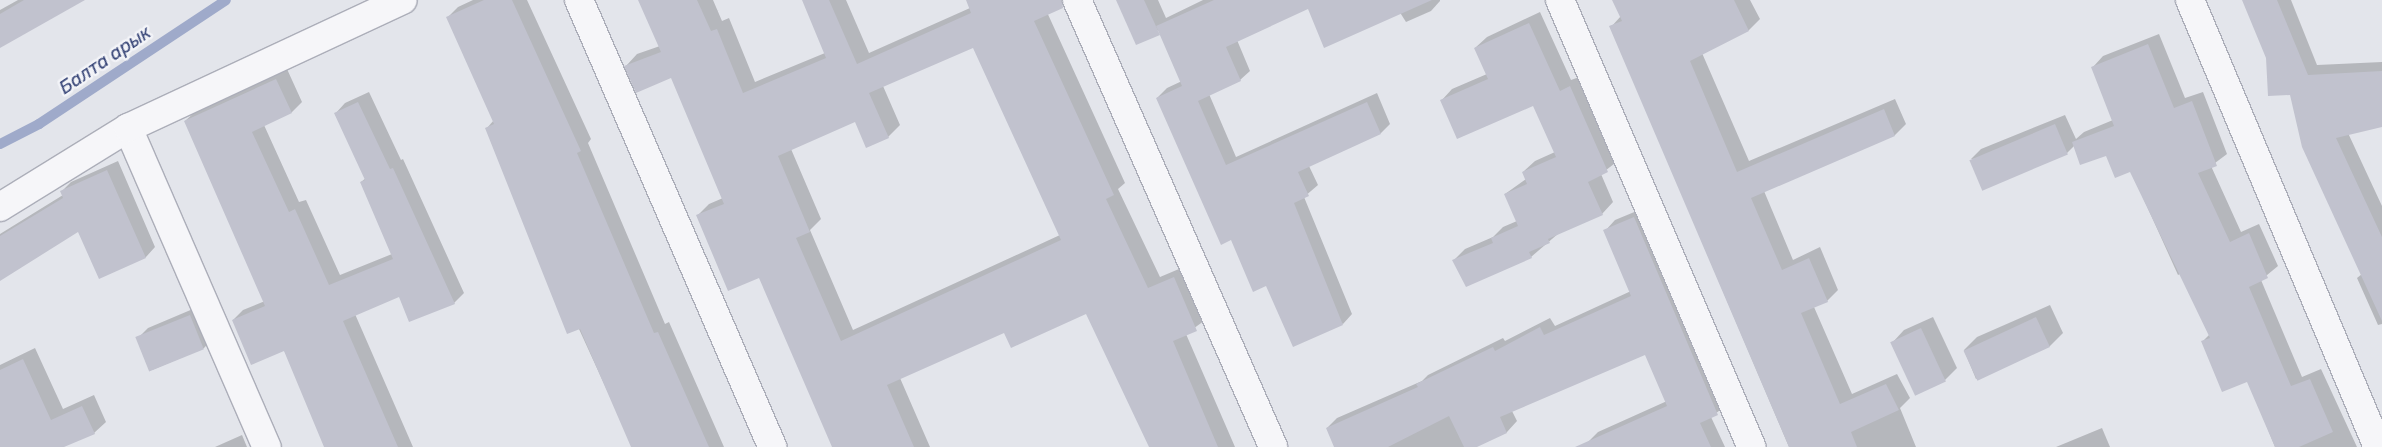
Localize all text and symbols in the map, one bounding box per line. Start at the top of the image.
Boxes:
water label: Балта арык [55,21,155,99]

